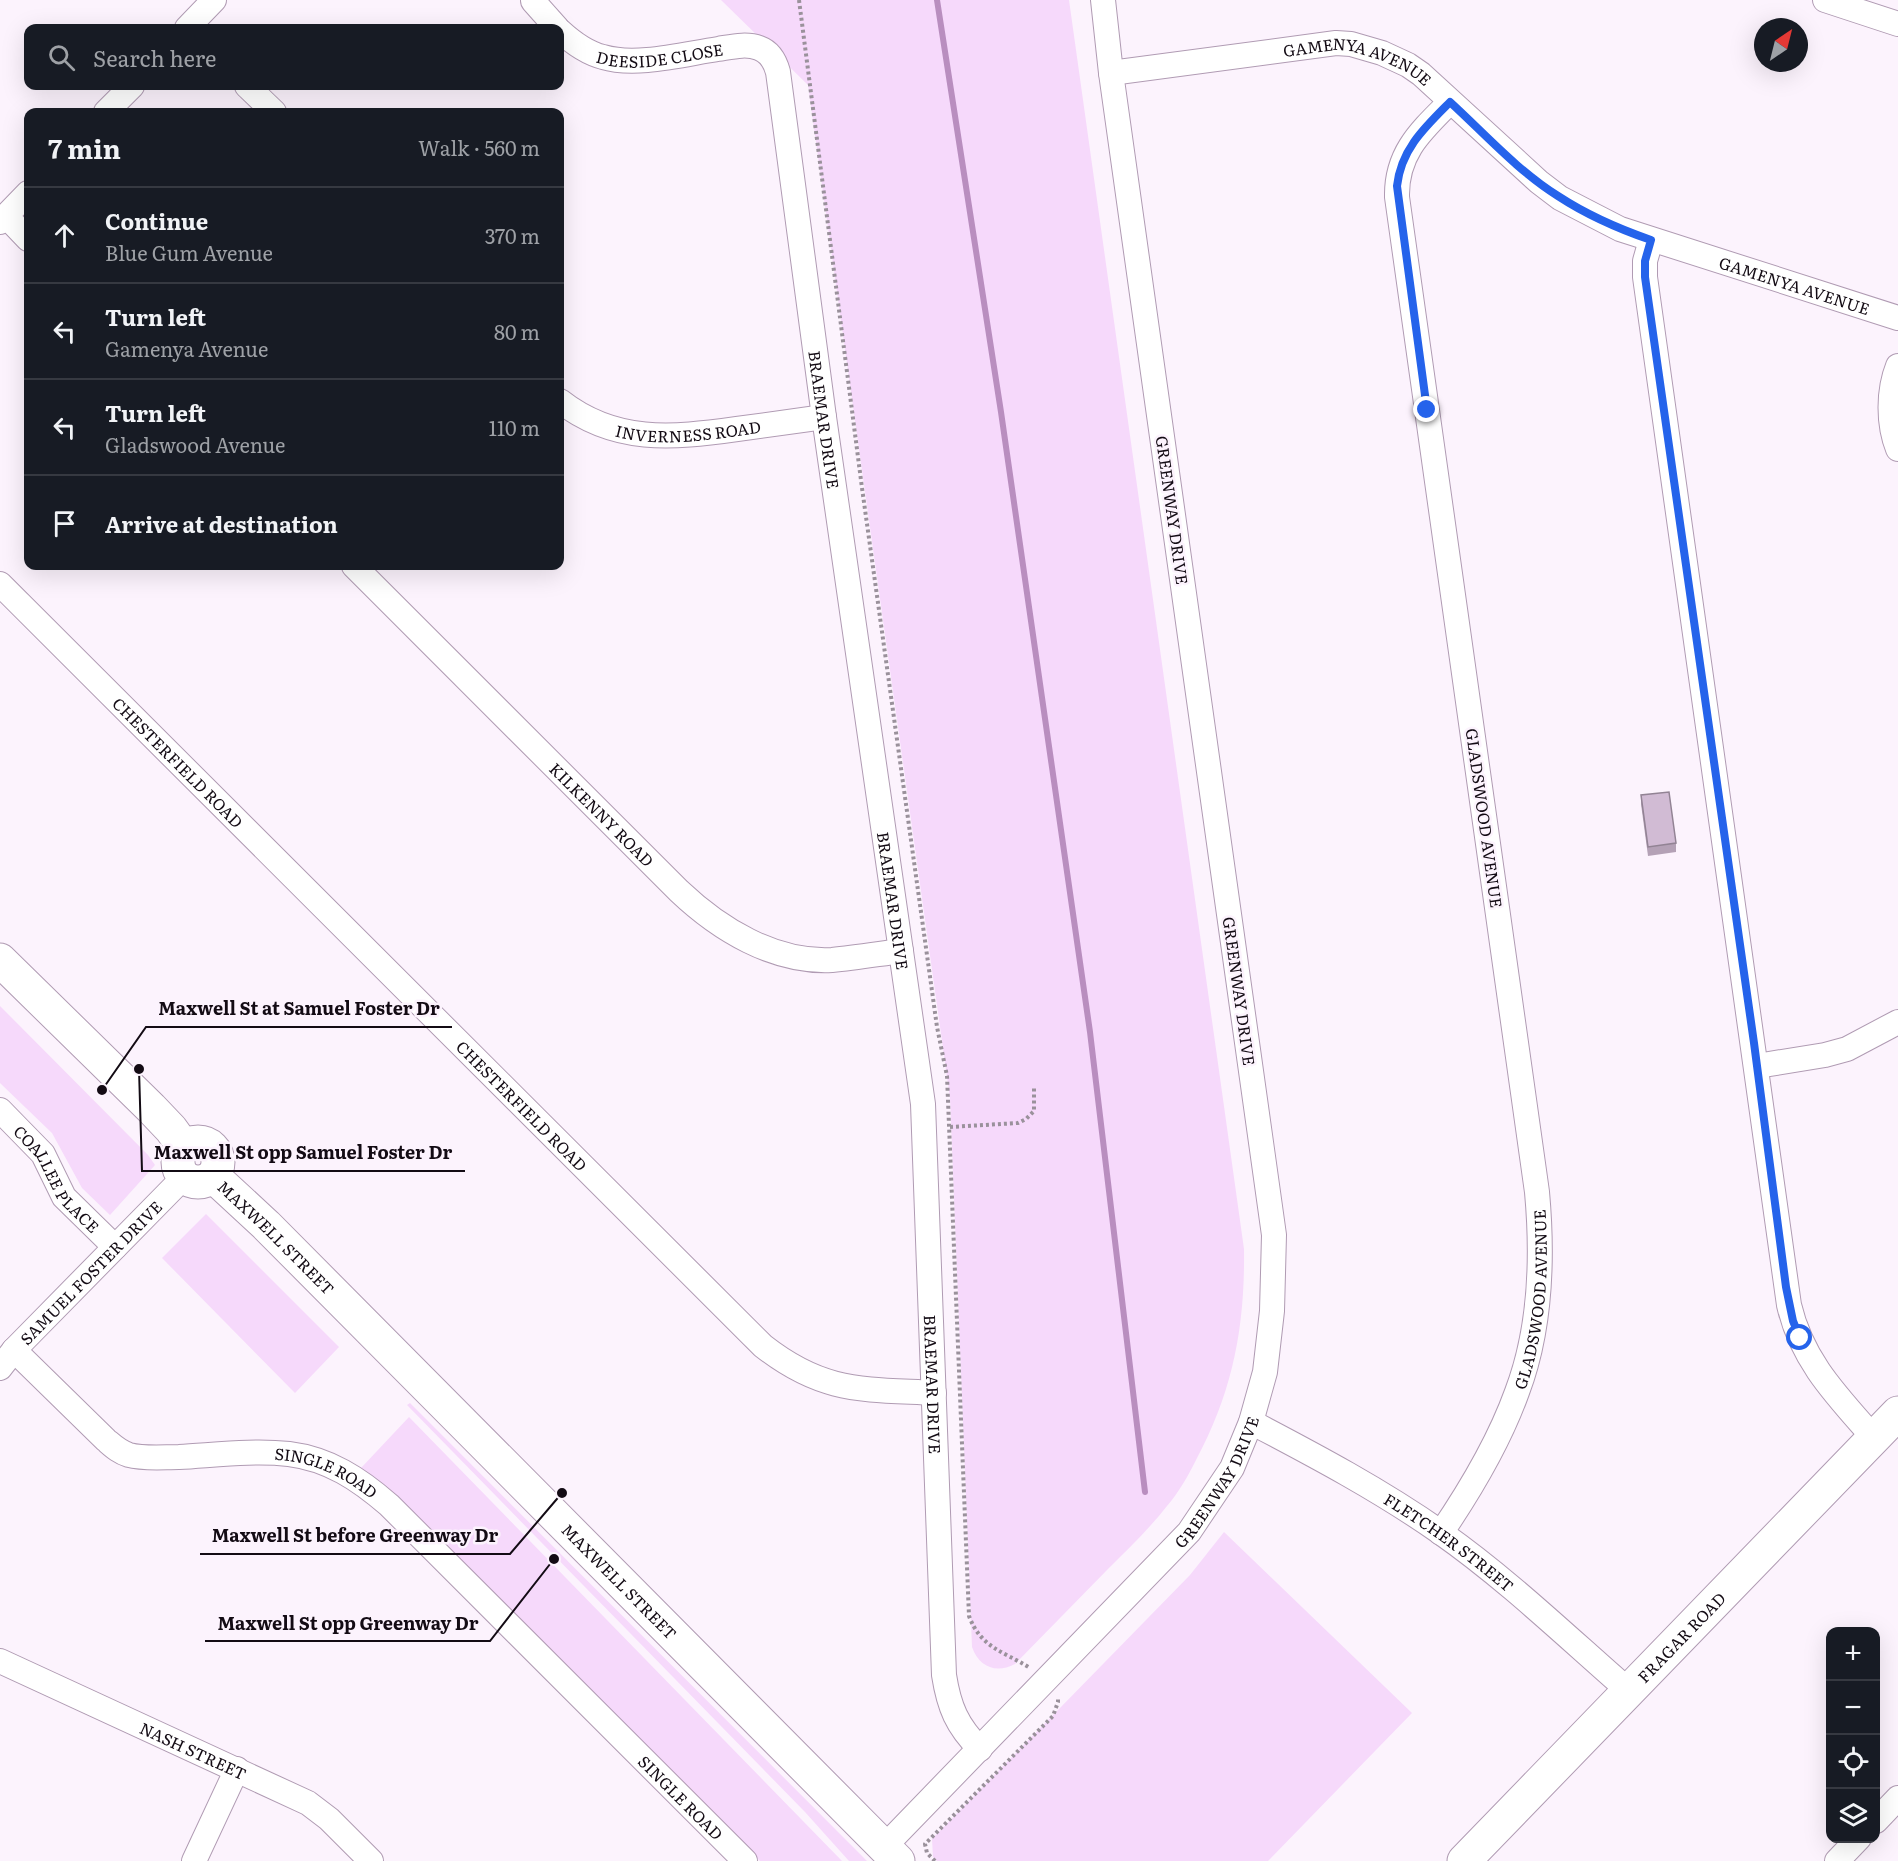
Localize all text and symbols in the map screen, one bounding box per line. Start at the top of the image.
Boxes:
north arrow [1754,18,1808,72]
search box [24,24,564,90]
street label: GAMENYA AVENUE [1282,31,1438,91]
street label: DEESIDE CLOSE [594,36,725,73]
icon: search [45,41,78,74]
text: Search here [93,41,216,74]
text: 7 min [48,128,121,167]
text: Walk · 560 m [418,132,540,162]
text: Continue [105,204,208,237]
icon: ahead [48,219,81,252]
text: 370 m [485,220,540,250]
text: Blue Gum Avenue [105,237,273,267]
street label: GAMENYA AVENUE [1716,250,1873,320]
text: Turn left [105,300,206,333]
icon: left [48,315,81,348]
text: 80 m [494,316,540,346]
text: Gamenya Avenue [105,333,268,363]
street label: BRAEMAR DRIVE [803,349,846,490]
text: Turn left [105,396,206,429]
route end [1413,396,1439,422]
icon: left [48,411,81,444]
text: 110 m [489,412,540,442]
street label: INVERNESS ROAD [613,414,762,447]
text: Gladswood Avenue [105,429,285,459]
street label: GREENWAY DRIVE [1151,434,1195,586]
icon: arrive [48,507,81,540]
text: Arrive at destination [105,507,338,540]
street label: CHESTERFIELD ROAD [107,691,249,833]
street label: GLADSWOOD AVENUE [1461,727,1509,909]
street label: KILKENNY ROAD [545,757,660,872]
street label: BRAEMAR DRIVE [872,830,916,971]
street label: GREENWAY DRIVE [1218,915,1262,1067]
callout: Maxwell St at Samuel Foster Dr [146,991,452,1027]
text: Maxwell St at Samuel Foster Dr [158,994,440,1021]
street label: CHESTERFIELD ROAD [451,1035,593,1176]
street label: COALLEE PLACE [9,1119,105,1238]
callout: Maxwell St opp Samuel Foster Dr [142,1135,465,1171]
text: Maxwell St opp Samuel Foster Dr [154,1138,452,1165]
street label: MAXWELL STREET [213,1174,340,1300]
street label: SAMUEL FOSTER DRIVE [14,1195,167,1350]
street label: GLADSWOOD AVENUE [1507,1209,1552,1392]
street label: BRAEMAR DRIVE [919,1314,948,1454]
route start [1786,1324,1812,1350]
street label: GREENWAY DRIVE [1168,1413,1264,1553]
street label: SINGLE ROAD [274,1441,383,1503]
street label: FLETCHER STREET [1380,1486,1520,1597]
callout: Maxwell St before Greenway Dr [200,1518,510,1554]
street label: MAXWELL STREET [557,1518,683,1644]
text: Maxwell St before Greenway Dr [212,1521,499,1548]
street label: FRAGAR ROAD [1631,1586,1731,1688]
callout: Maxwell St opp Greenway Dr [205,1605,490,1641]
text: Maxwell St opp Greenway Dr [217,1609,479,1636]
map controls [1826,1627,1880,1843]
button: + [1826,1627,1880,1681]
button: − [1826,1681,1880,1735]
street label: NASH STREET [136,1715,251,1785]
button: locate [1826,1735,1880,1789]
street label: SINGLE ROAD [633,1749,729,1845]
button: layers [1826,1789,1880,1843]

